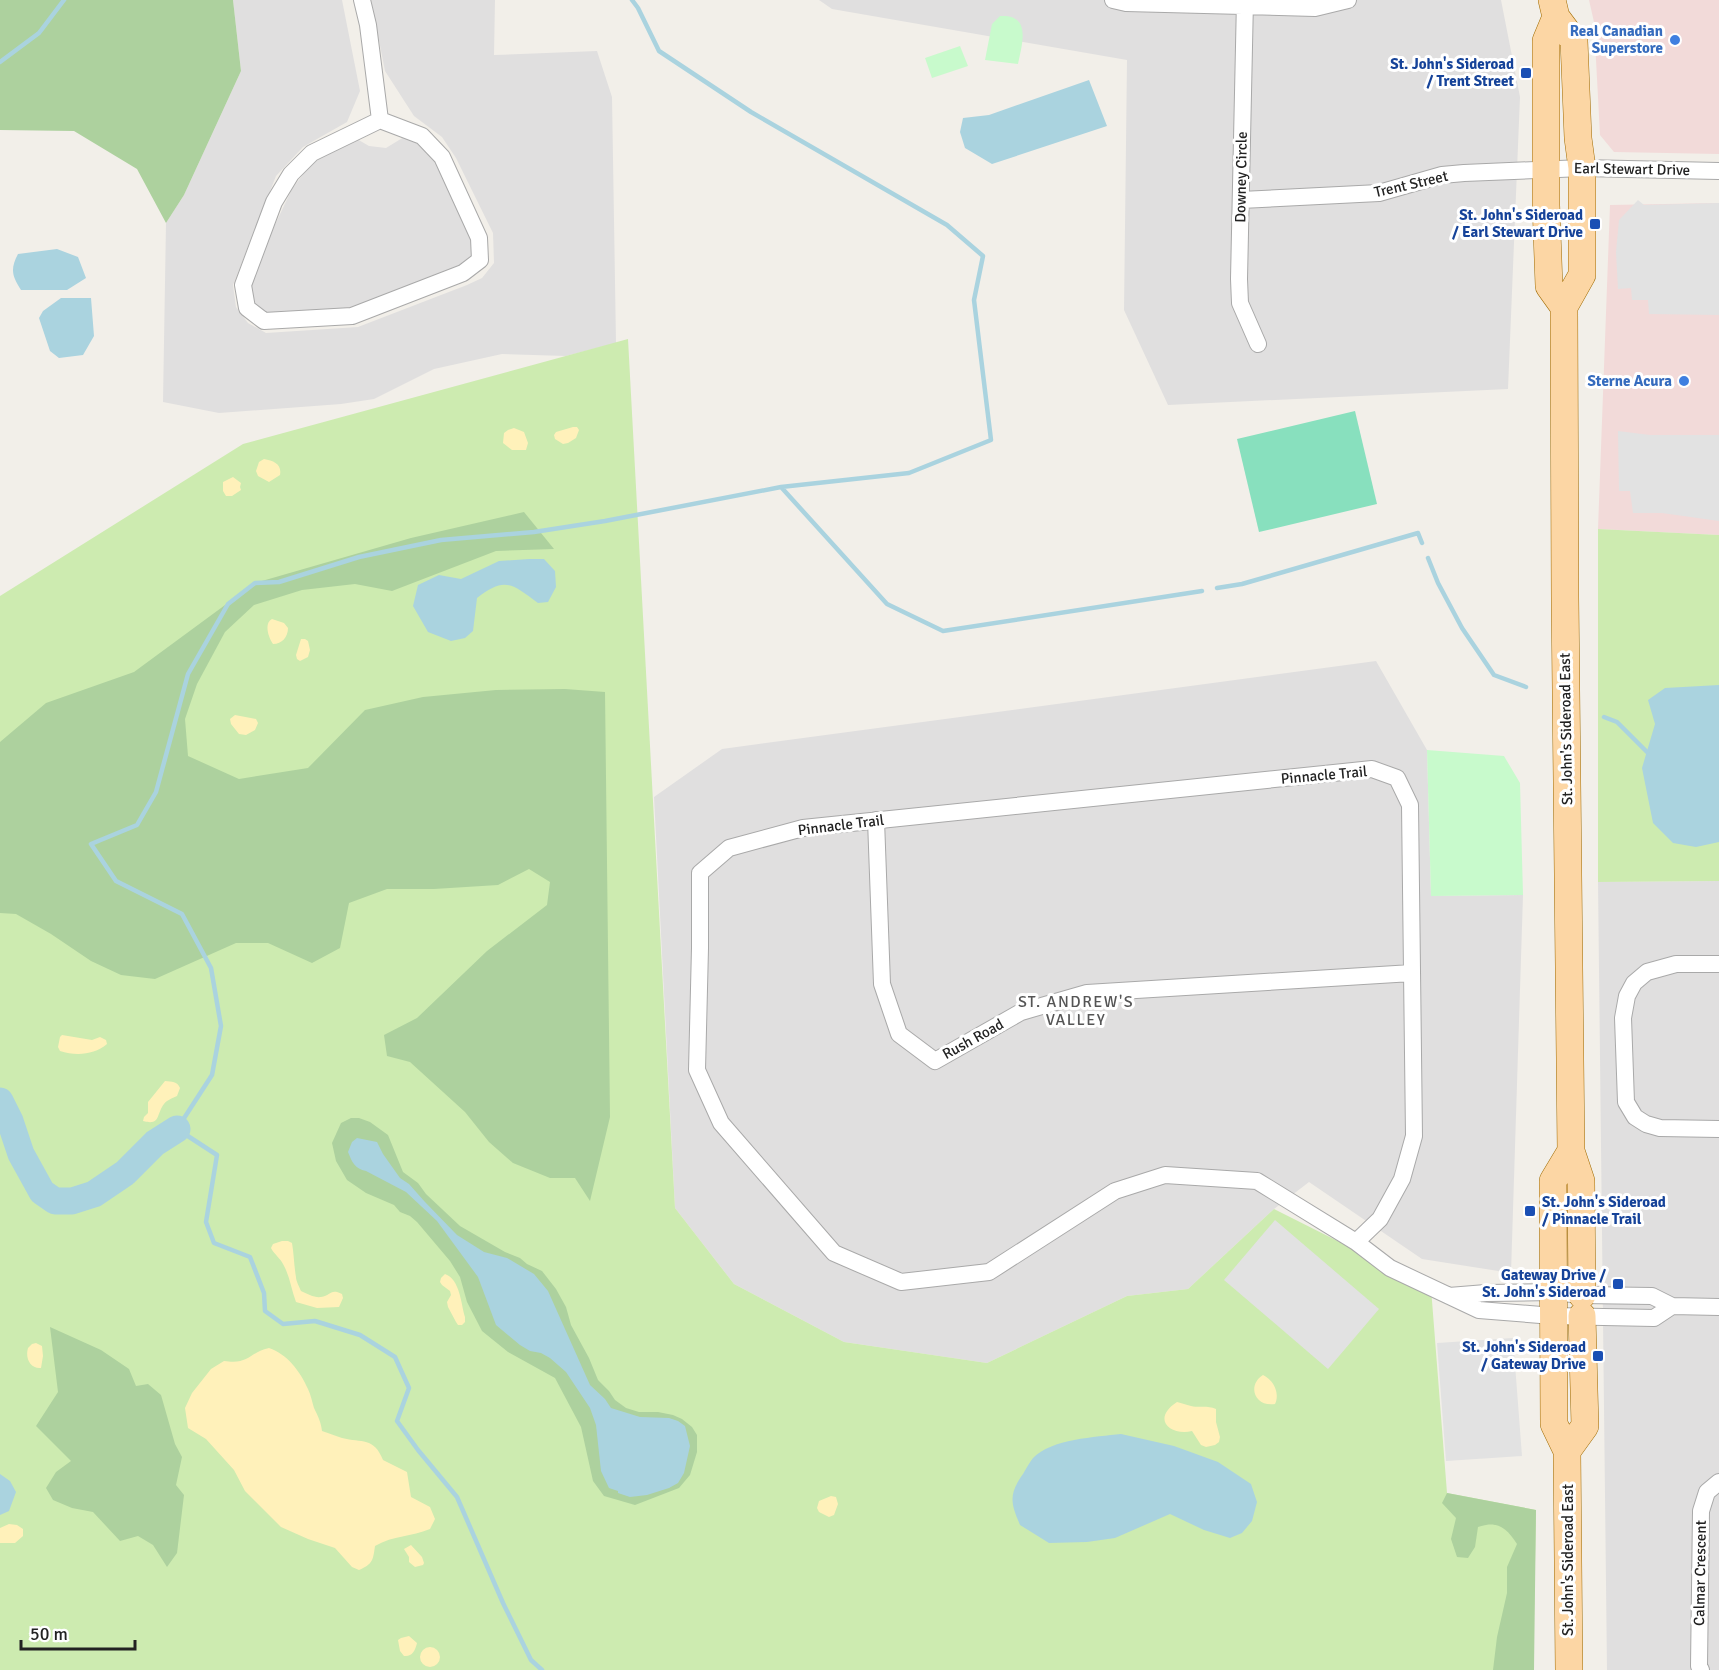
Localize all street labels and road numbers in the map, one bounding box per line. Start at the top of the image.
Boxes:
street label: Downey Circle [1231,131,1251,223]
street label: Earl Stewart Drive [1574,159,1690,179]
street label: Trent Street [1372,167,1450,201]
street label: St. John's Sideroad East [1556,653,1576,805]
street label: Pinnacle Trail [1280,762,1368,788]
street label: Pinnacle Trail [797,811,885,839]
street label: Rush Road [939,1015,1007,1063]
street label: St. John's Sideroad East [1559,1484,1577,1636]
street label: Calmar Crescent [1690,1520,1710,1626]

